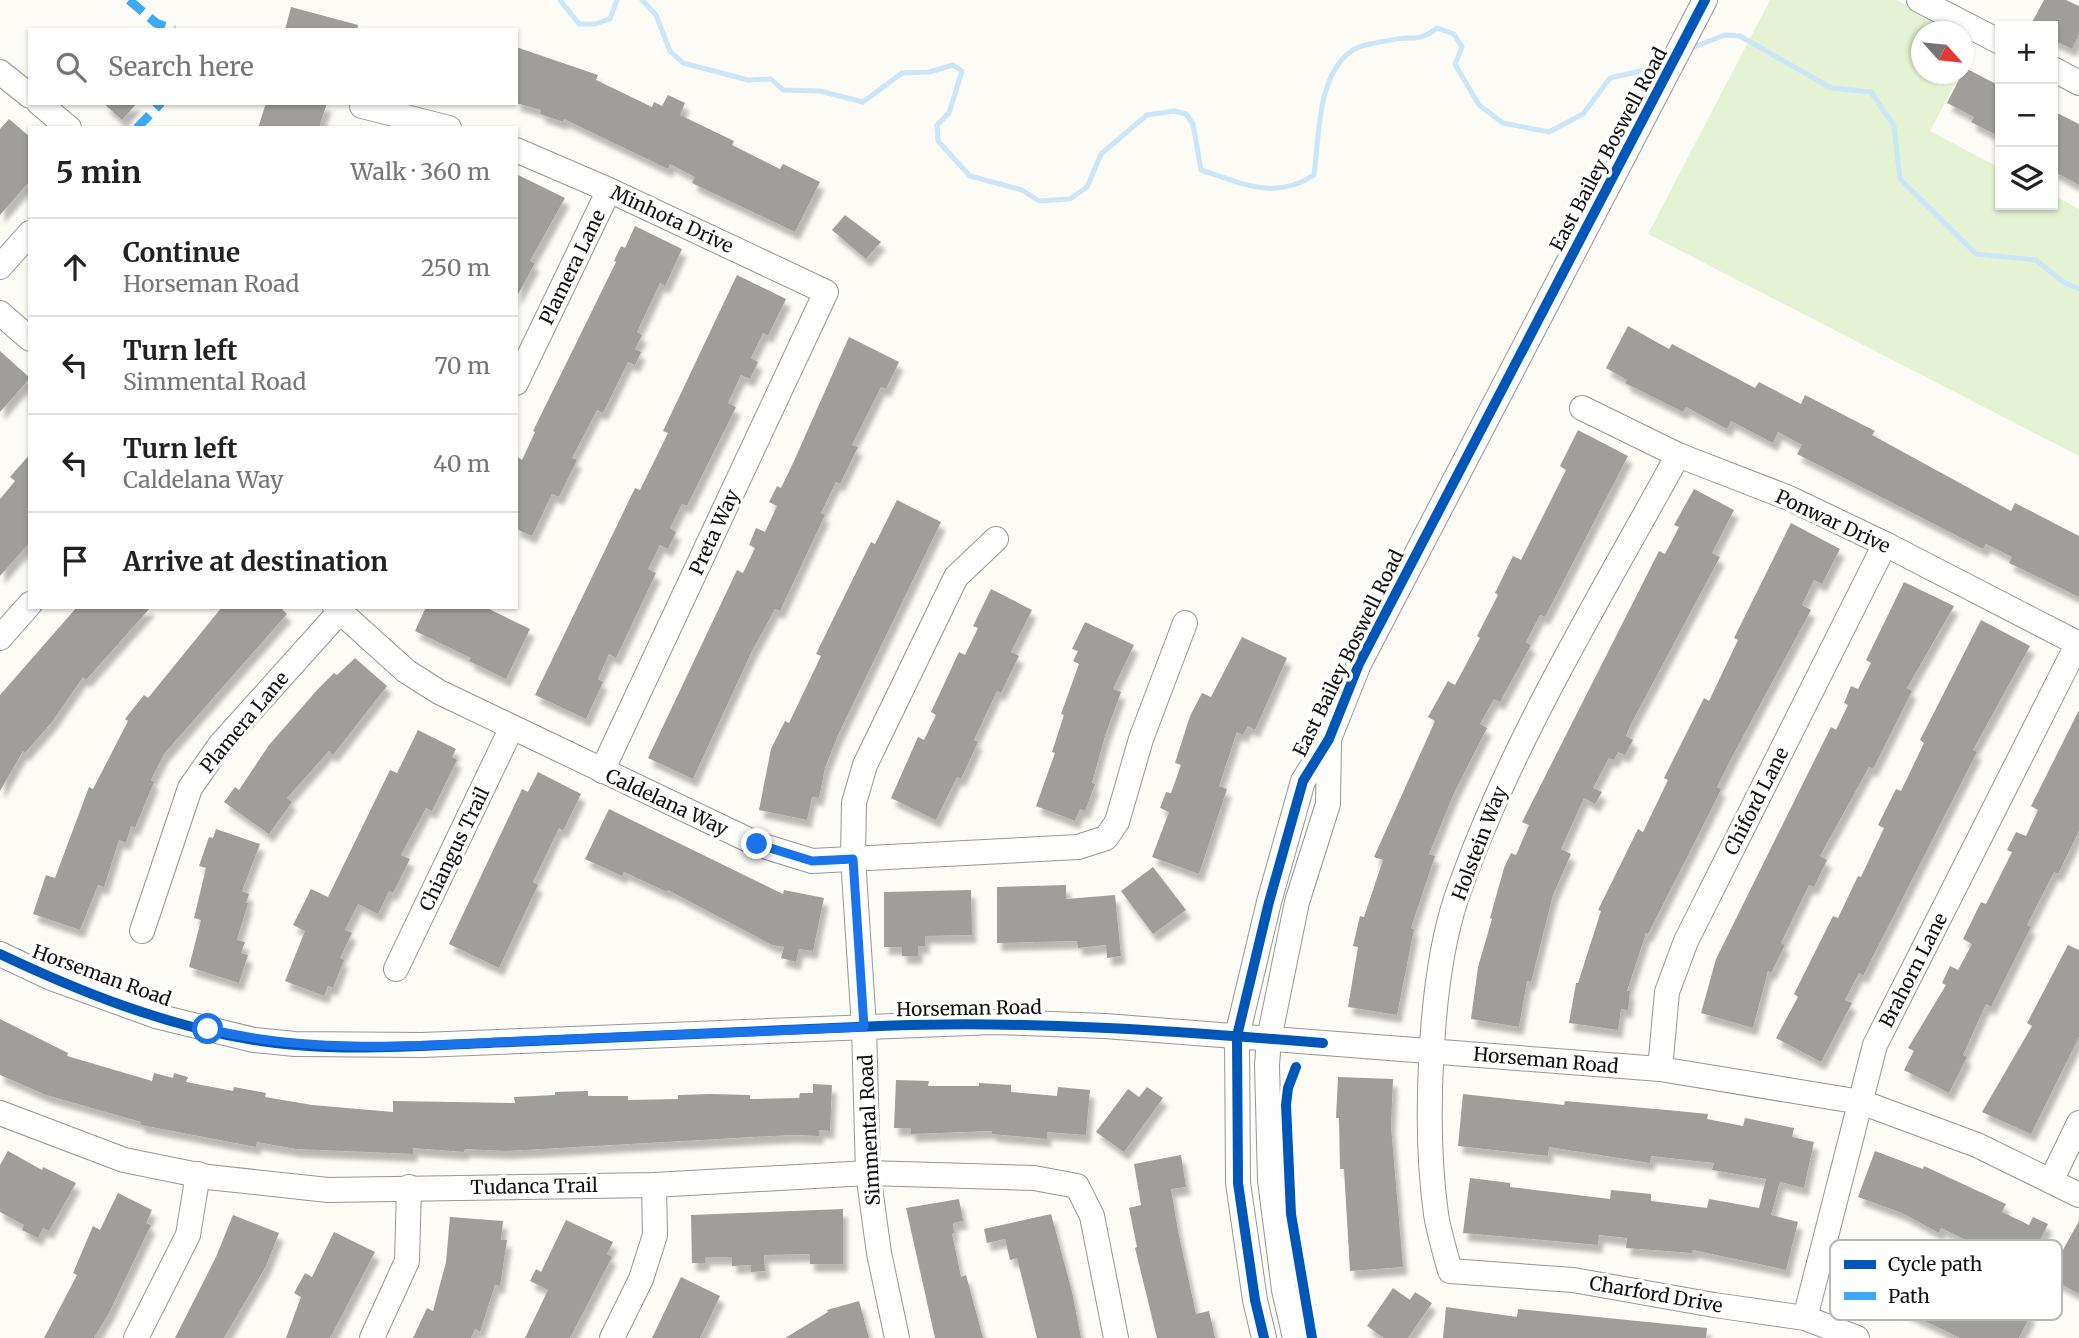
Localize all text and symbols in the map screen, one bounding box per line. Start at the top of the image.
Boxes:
north arrow [1911,21,1974,84]
map controls [1995,21,2058,210]
button: + [1995,21,2058,84]
search box [28,28,518,105]
street label: East Bailey Boswell Road [1544,43,1672,255]
icon: search [52,48,90,86]
text: Search here [108,50,254,83]
button: − [1995,84,2058,147]
button: layers [1995,147,2058,210]
text: 5 min [56,153,141,191]
text: Walk · 360 m [350,157,490,186]
street label: Minhota Drive [607,180,737,258]
street label: Plamera Lane [534,206,610,328]
text: Continue [123,236,240,269]
icon: ahead [56,248,94,286]
text: 250 m [421,253,490,282]
text: Horseman Road [123,269,299,298]
text: Turn left [123,334,237,367]
icon: left [56,346,94,384]
text: 70 m [434,351,490,380]
text: Simmental Road [123,367,306,396]
text: Turn left [123,432,237,465]
icon: left [56,444,94,482]
text: 40 m [433,449,490,478]
text: Caldelana Way [123,465,284,494]
street label: Ponwar Drive [1772,484,1894,558]
street label: Preta Way [684,485,744,579]
icon: arrive [56,542,94,580]
text: Arrive at destination [123,545,388,578]
street label: East Bailey Boswell Road [1287,546,1409,760]
street label: Plamera Lane [195,666,293,778]
street label: Chiford Lane [1719,743,1793,859]
street label: Caldelana Way [602,763,732,841]
street label: Chiangus Trail [414,783,494,915]
street label: Holstein Way [1446,783,1512,903]
route end [741,828,772,859]
street label: Brahorn Lane [1874,909,1952,1031]
street label: Horseman Road [29,939,175,1011]
street label: Horseman Road [896,995,1042,1021]
route start [192,1013,223,1044]
street label: Horseman Road [1472,1042,1620,1078]
street label: Simmental Road [853,1054,885,1206]
street label: Tudanca Trail [470,1173,598,1199]
legend [1830,1240,2062,1320]
text: Cycle path [1888,1252,1983,1276]
street label: Charford Drive [1588,1270,1725,1318]
text: Path [1888,1284,1930,1308]

